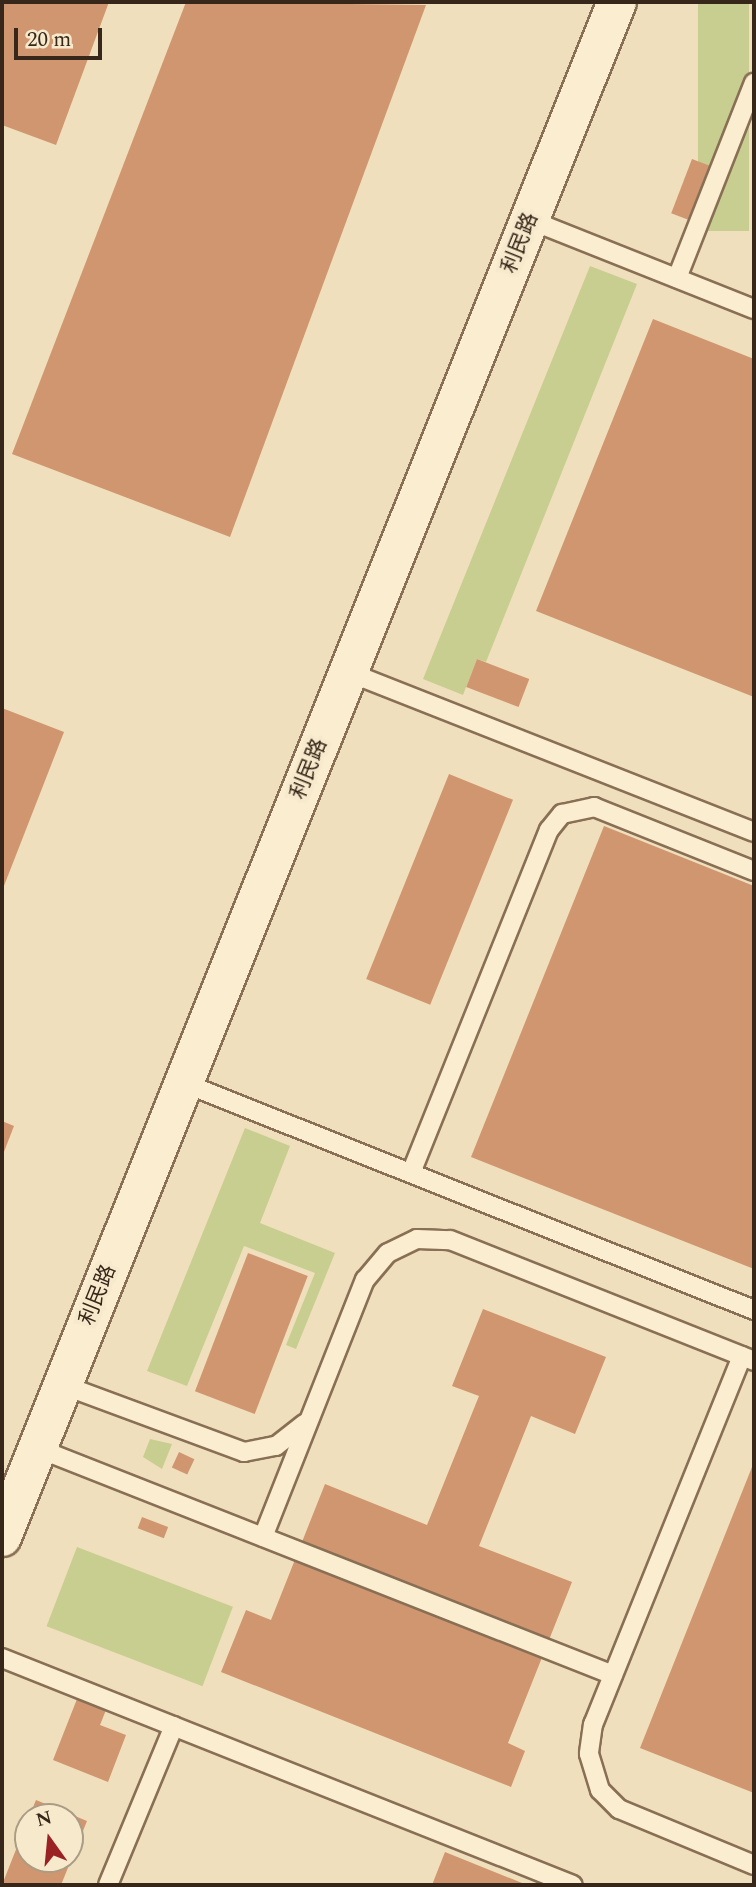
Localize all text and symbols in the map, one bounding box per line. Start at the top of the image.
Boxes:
scale bar [18,14,105,58]
text: 20 m [27,24,71,56]
street label: 利民路 [497,209,543,277]
street label: 利民路 [286,735,332,803]
street label: 利民路 [75,1261,121,1329]
north arrow [14,1803,84,1873]
text: N [33,1803,55,1835]

